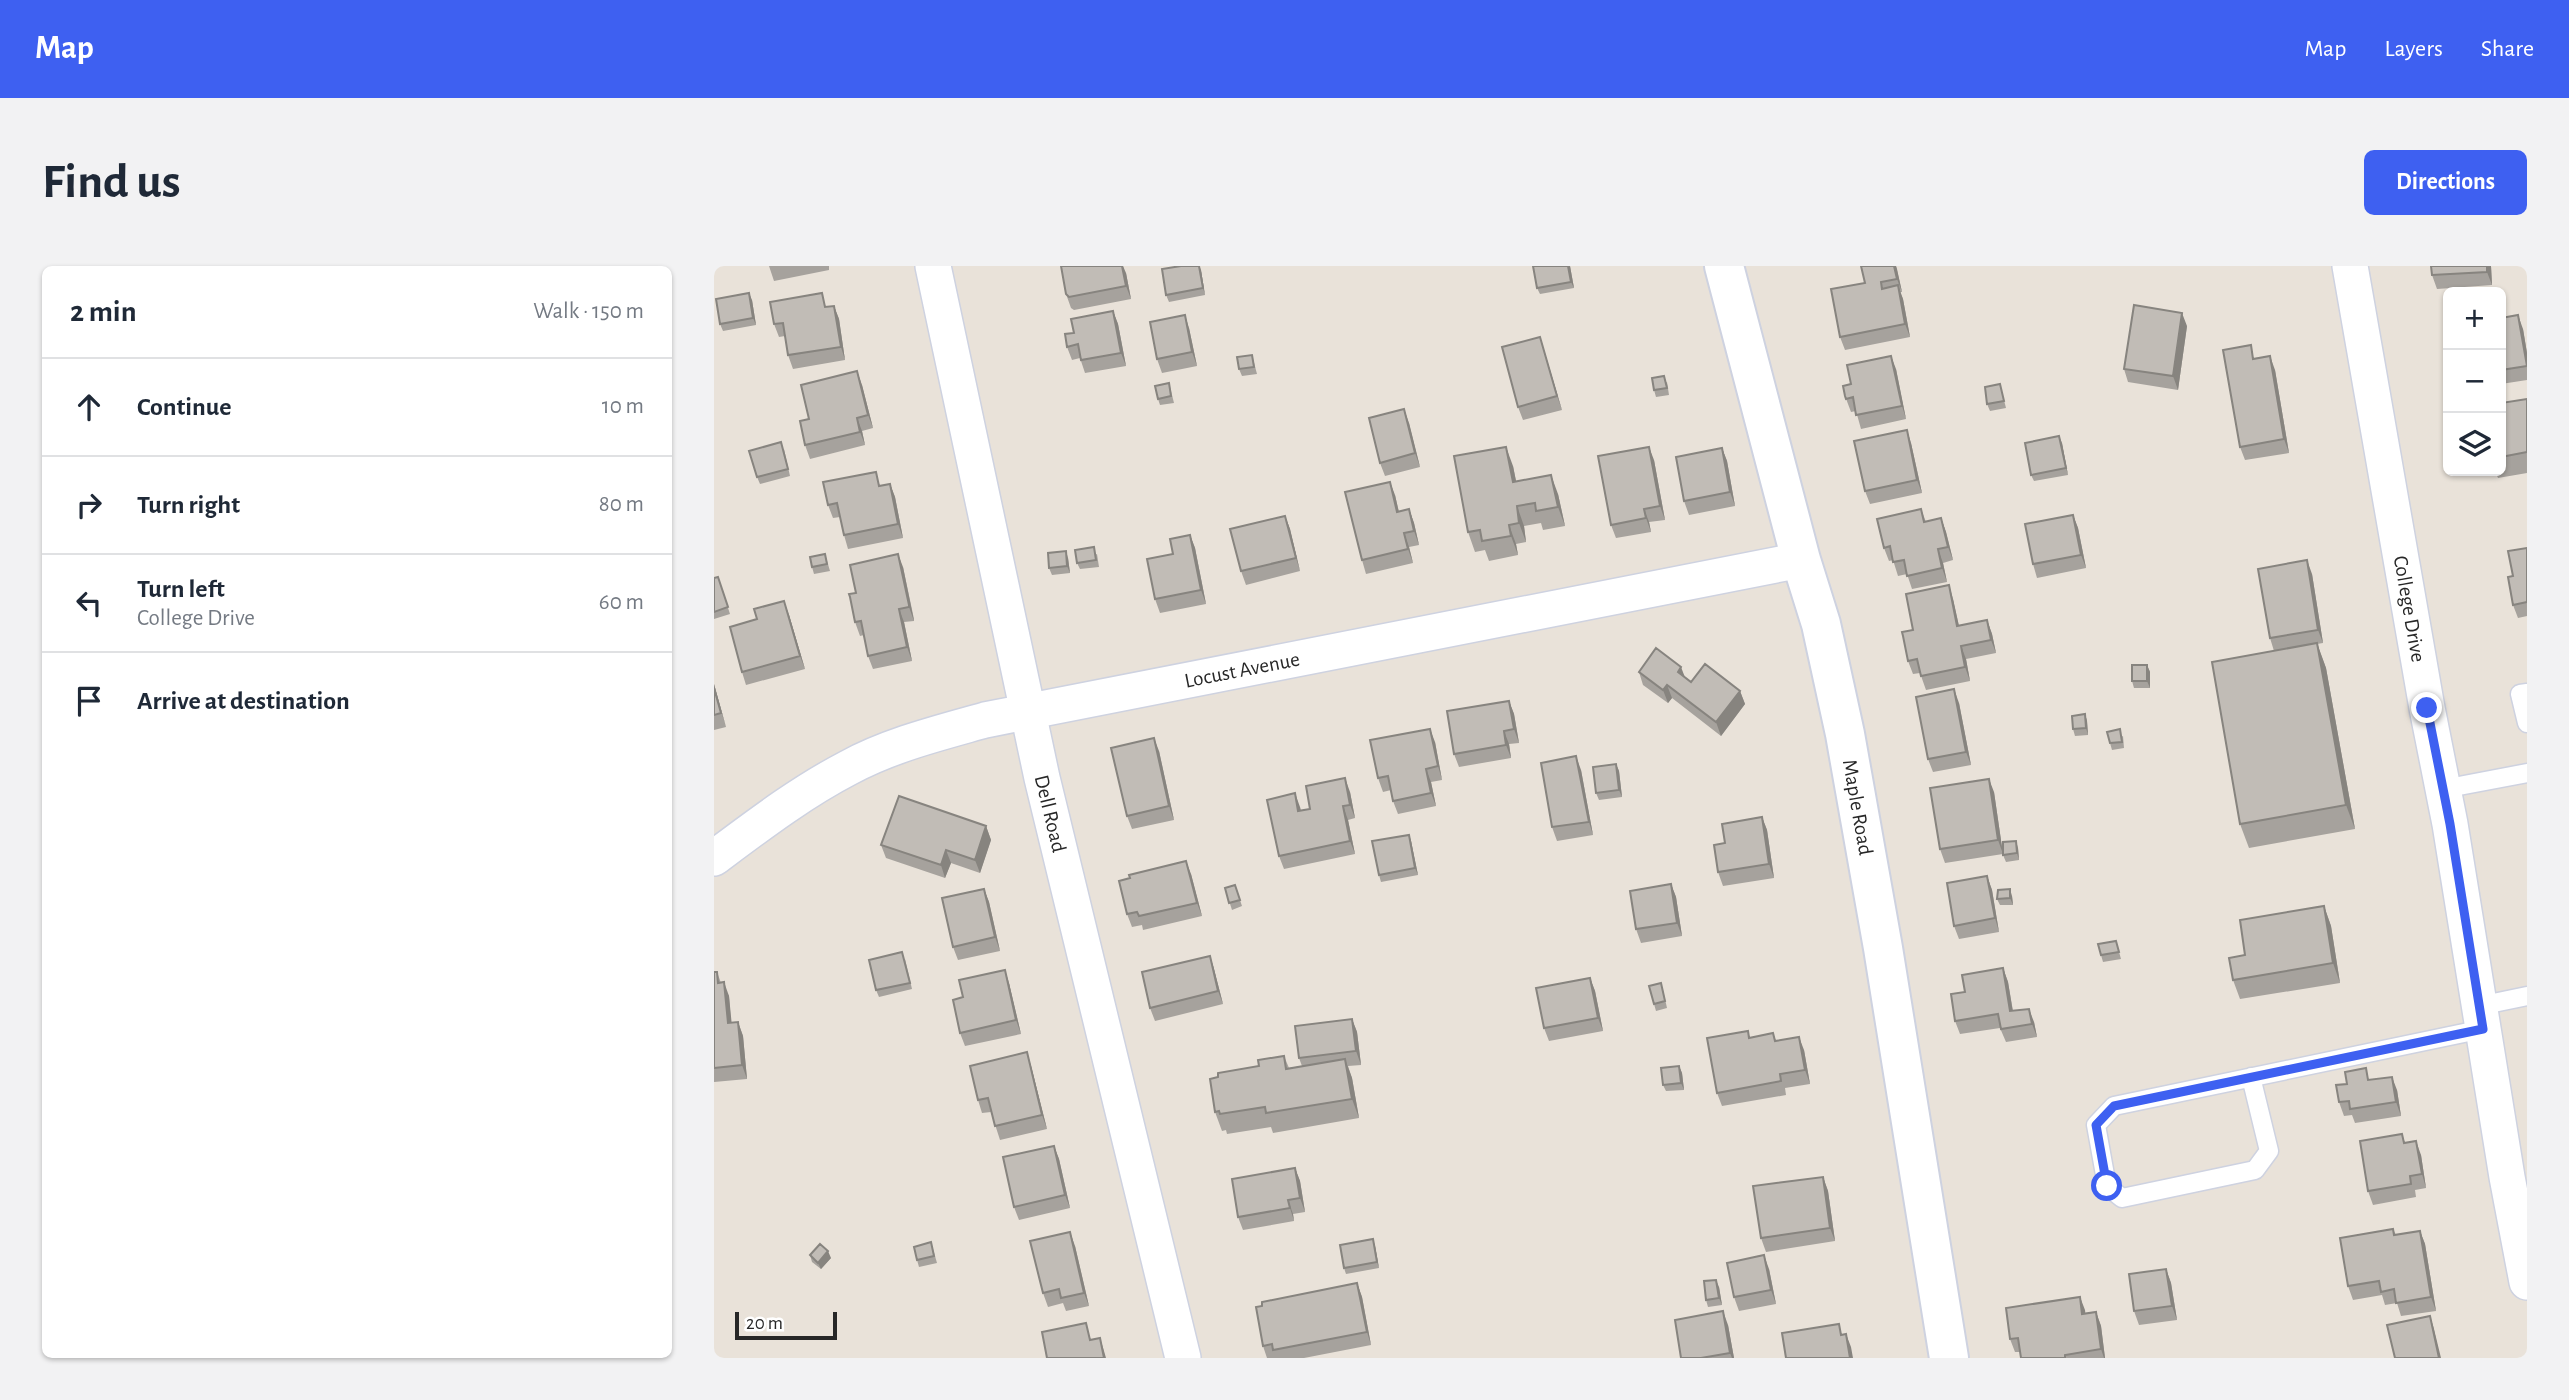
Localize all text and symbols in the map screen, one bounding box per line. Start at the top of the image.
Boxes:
text: Map [35,32,94,65]
text: Map [2304,37,2346,61]
text: Layers [2384,37,2443,61]
text: Share [2481,37,2534,61]
button: Directions [2364,150,2527,215]
text: Find us [42,158,181,207]
map controls [2443,287,2506,476]
button: + [2443,287,2506,350]
text: 2 min [70,297,137,327]
text: Walk · 150 m [533,300,644,323]
button: − [2443,350,2506,413]
icon: ahead [70,388,108,426]
text: Continue [137,394,232,420]
text: 10 m [602,395,644,418]
button: layers [2443,413,2506,476]
icon: right [70,486,108,524]
text: Turn right [137,492,240,518]
text: 80 m [599,493,644,516]
street label: College Drive [2390,554,2429,664]
text: Turn left [137,576,225,602]
icon: left [70,584,108,622]
text: 60 m [599,591,644,614]
text: College Drive [137,607,255,630]
street label: Locust Avenue [1183,649,1301,692]
icon: arrive [70,682,108,720]
text: Arrive at destination [137,688,350,714]
route end [2411,692,2442,723]
street label: Maple Road [1839,758,1876,857]
street label: Dell Road [1031,773,1070,855]
route start [2091,1170,2122,1201]
scale bar [735,1309,836,1341]
text: 20 m [746,1314,783,1333]

